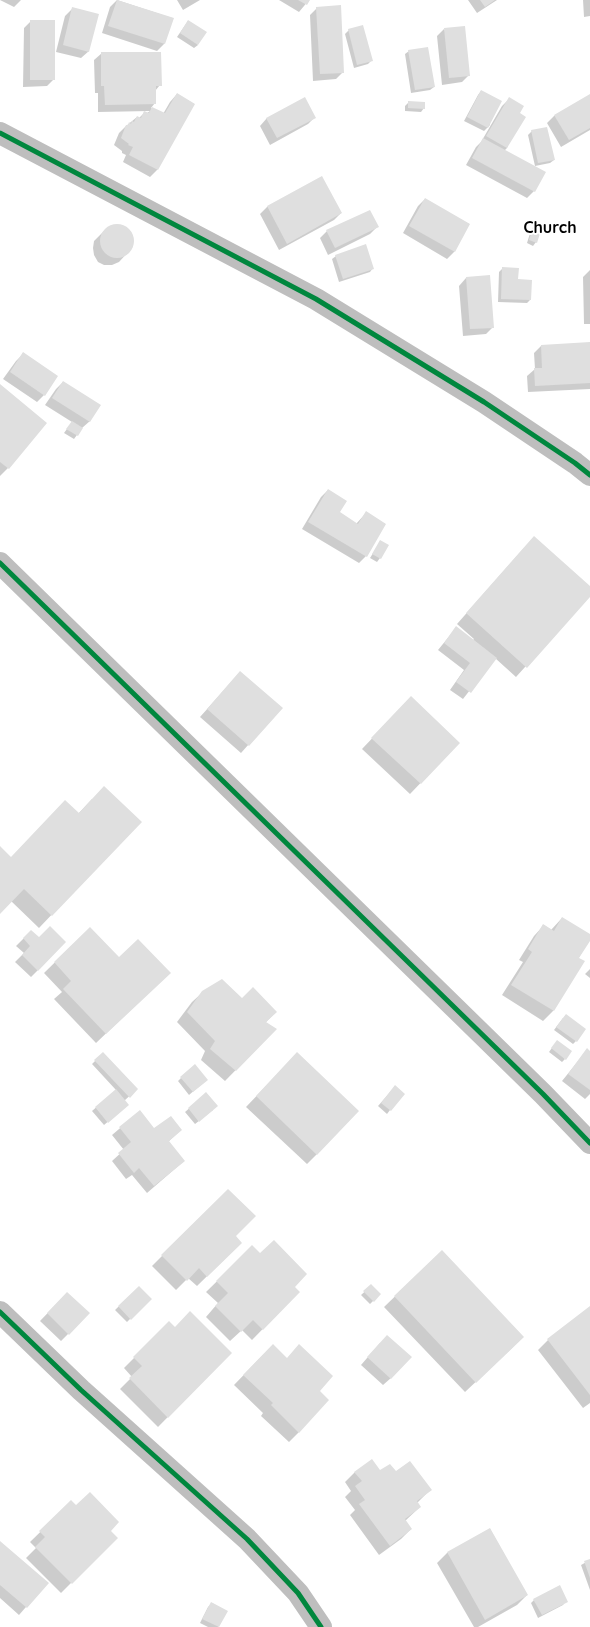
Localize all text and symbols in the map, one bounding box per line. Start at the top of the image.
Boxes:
district label: Church [523,218,577,238]

